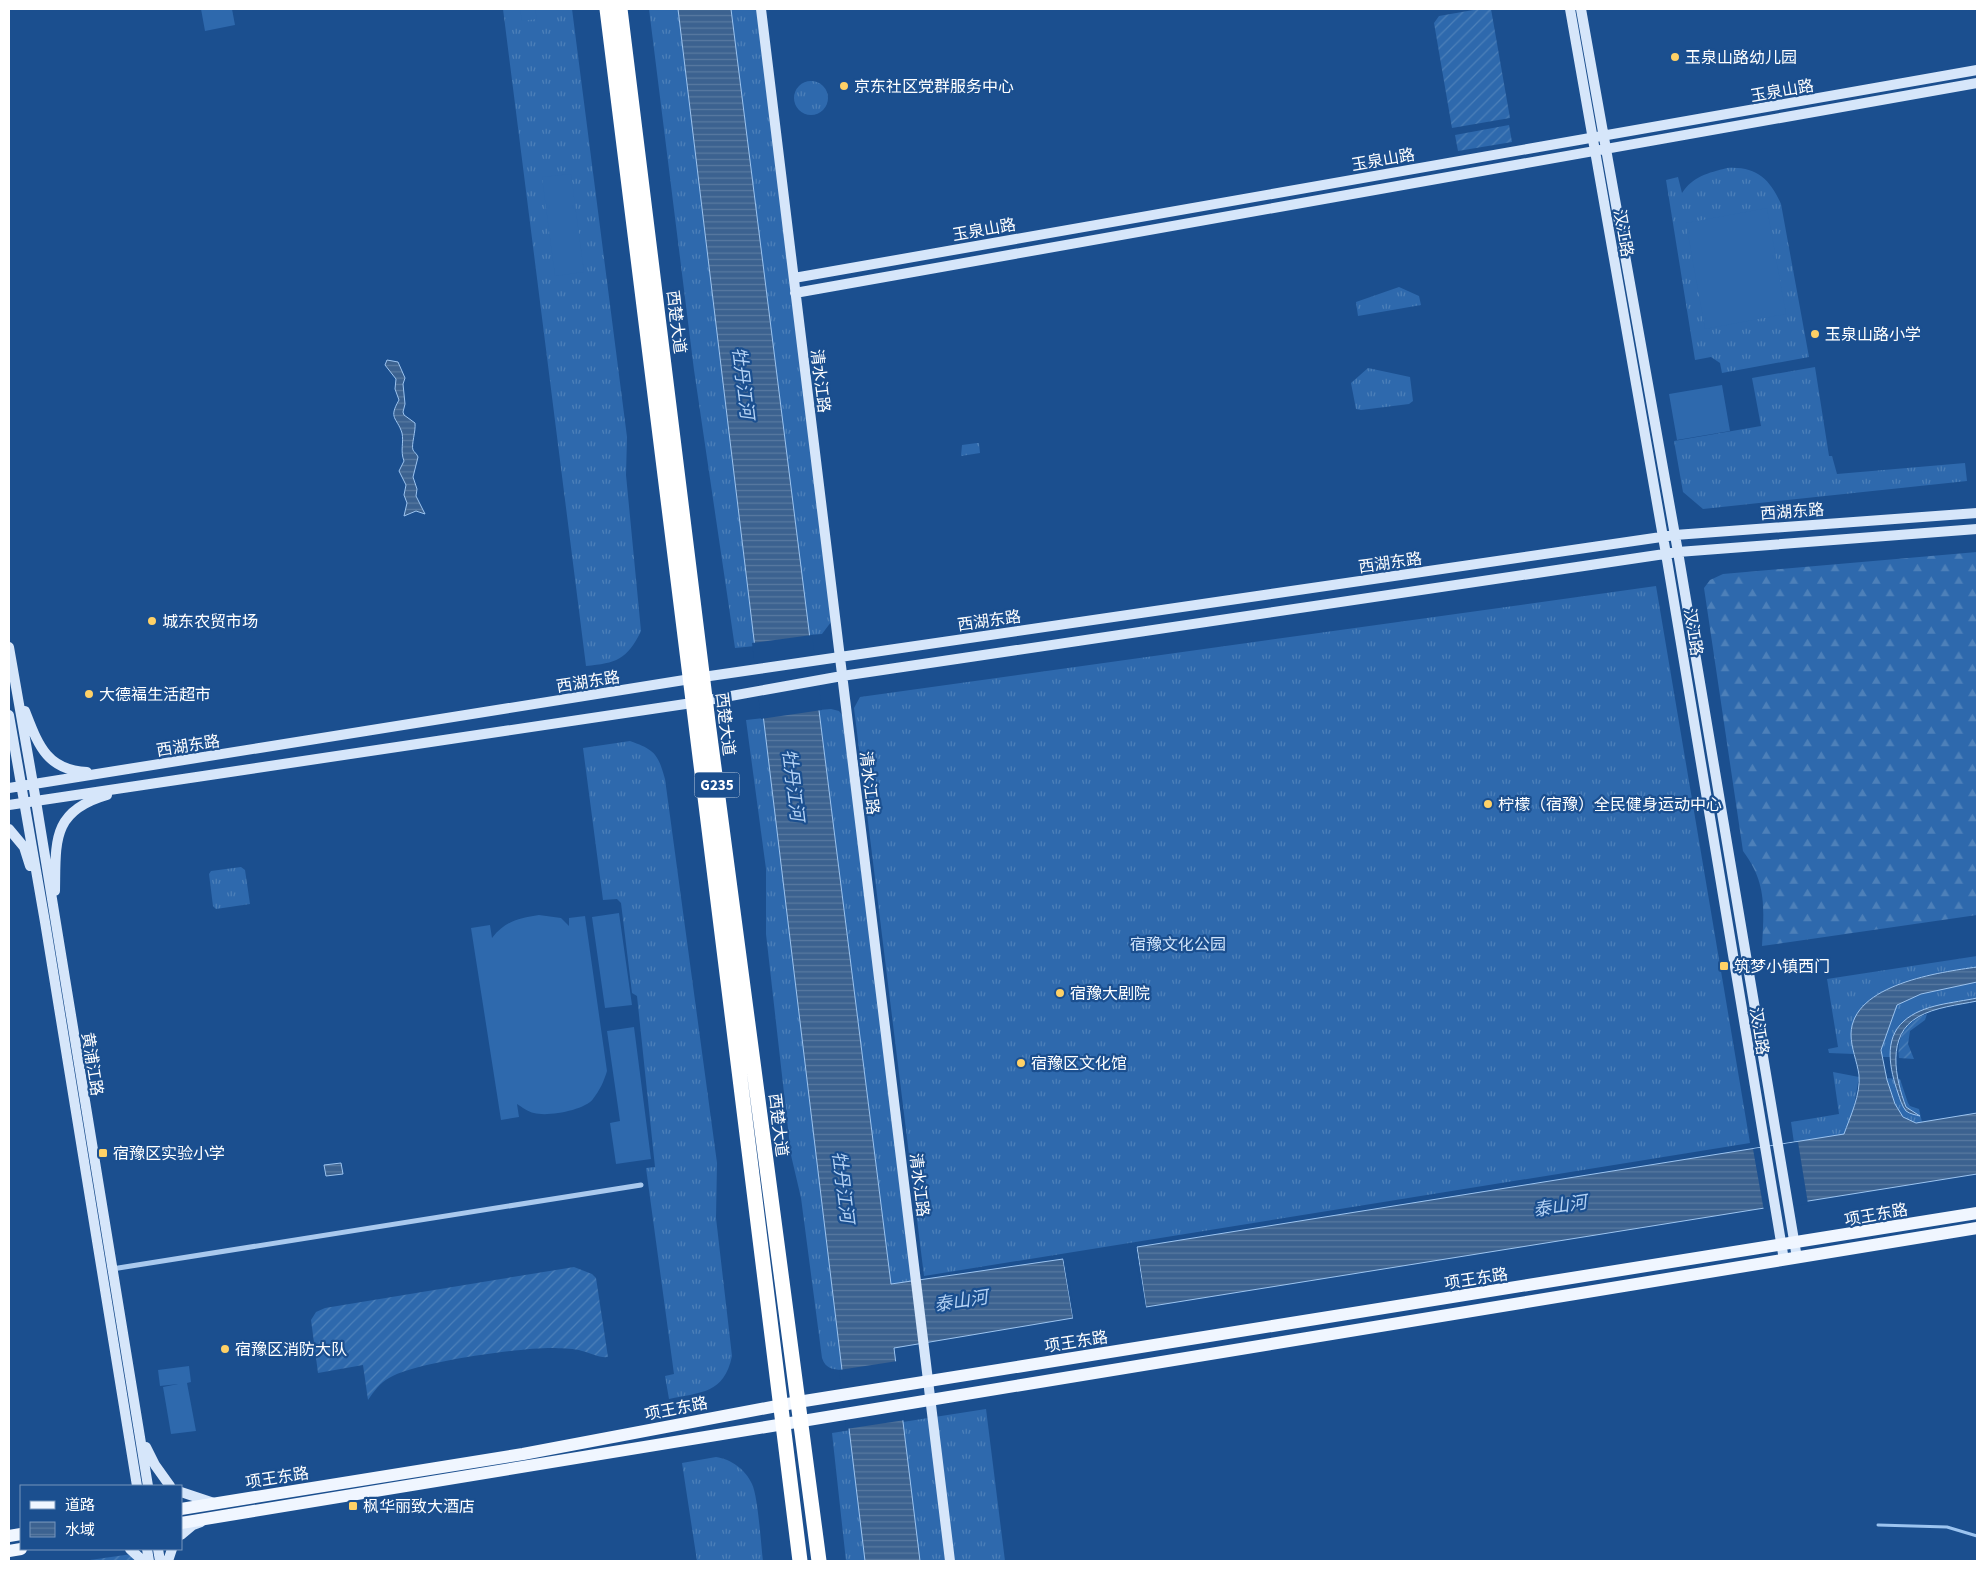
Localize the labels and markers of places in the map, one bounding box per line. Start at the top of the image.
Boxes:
place label: 玉泉山路幼儿园 [1685,47,1797,69]
marker: 玉泉山路幼儿园 [1669,51,1681,63]
place label: 京东社区党群服务中心 [854,76,1014,98]
marker: 京东社区党群服务中心 [838,80,850,92]
place label: 玉泉山路小学 [1825,324,1921,346]
marker: 玉泉山路小学 [1809,328,1821,340]
place label: 城东农贸市场 [162,611,258,633]
marker: 城东农贸市场 [146,615,158,627]
place label: 大德福生活超市 [99,684,211,706]
marker: 大德福生活超市 [83,688,95,700]
place label: 柠檬（宿豫）全民健身运动中心 [1498,794,1722,816]
marker: 柠檬（宿豫）全民健身运动中心 [1482,798,1494,810]
place label: 筑梦小镇西门 [1734,956,1830,978]
marker: 筑梦小镇西门 [1718,960,1730,972]
place label: 宿豫大剧院 [1070,983,1150,1005]
marker: 宿豫大剧院 [1054,987,1066,999]
place label: 宿豫区文化馆 [1031,1053,1127,1075]
marker: 宿豫区文化馆 [1015,1057,1027,1069]
place label: 宿豫区实验小学 [113,1143,225,1165]
marker: 宿豫区实验小学 [97,1147,109,1159]
place label: 宿豫区消防大队 [235,1339,347,1361]
marker: 宿豫区消防大队 [219,1343,231,1355]
place label: 枫华丽致大酒店 [363,1496,475,1518]
marker: 枫华丽致大酒店 [347,1500,359,1512]

